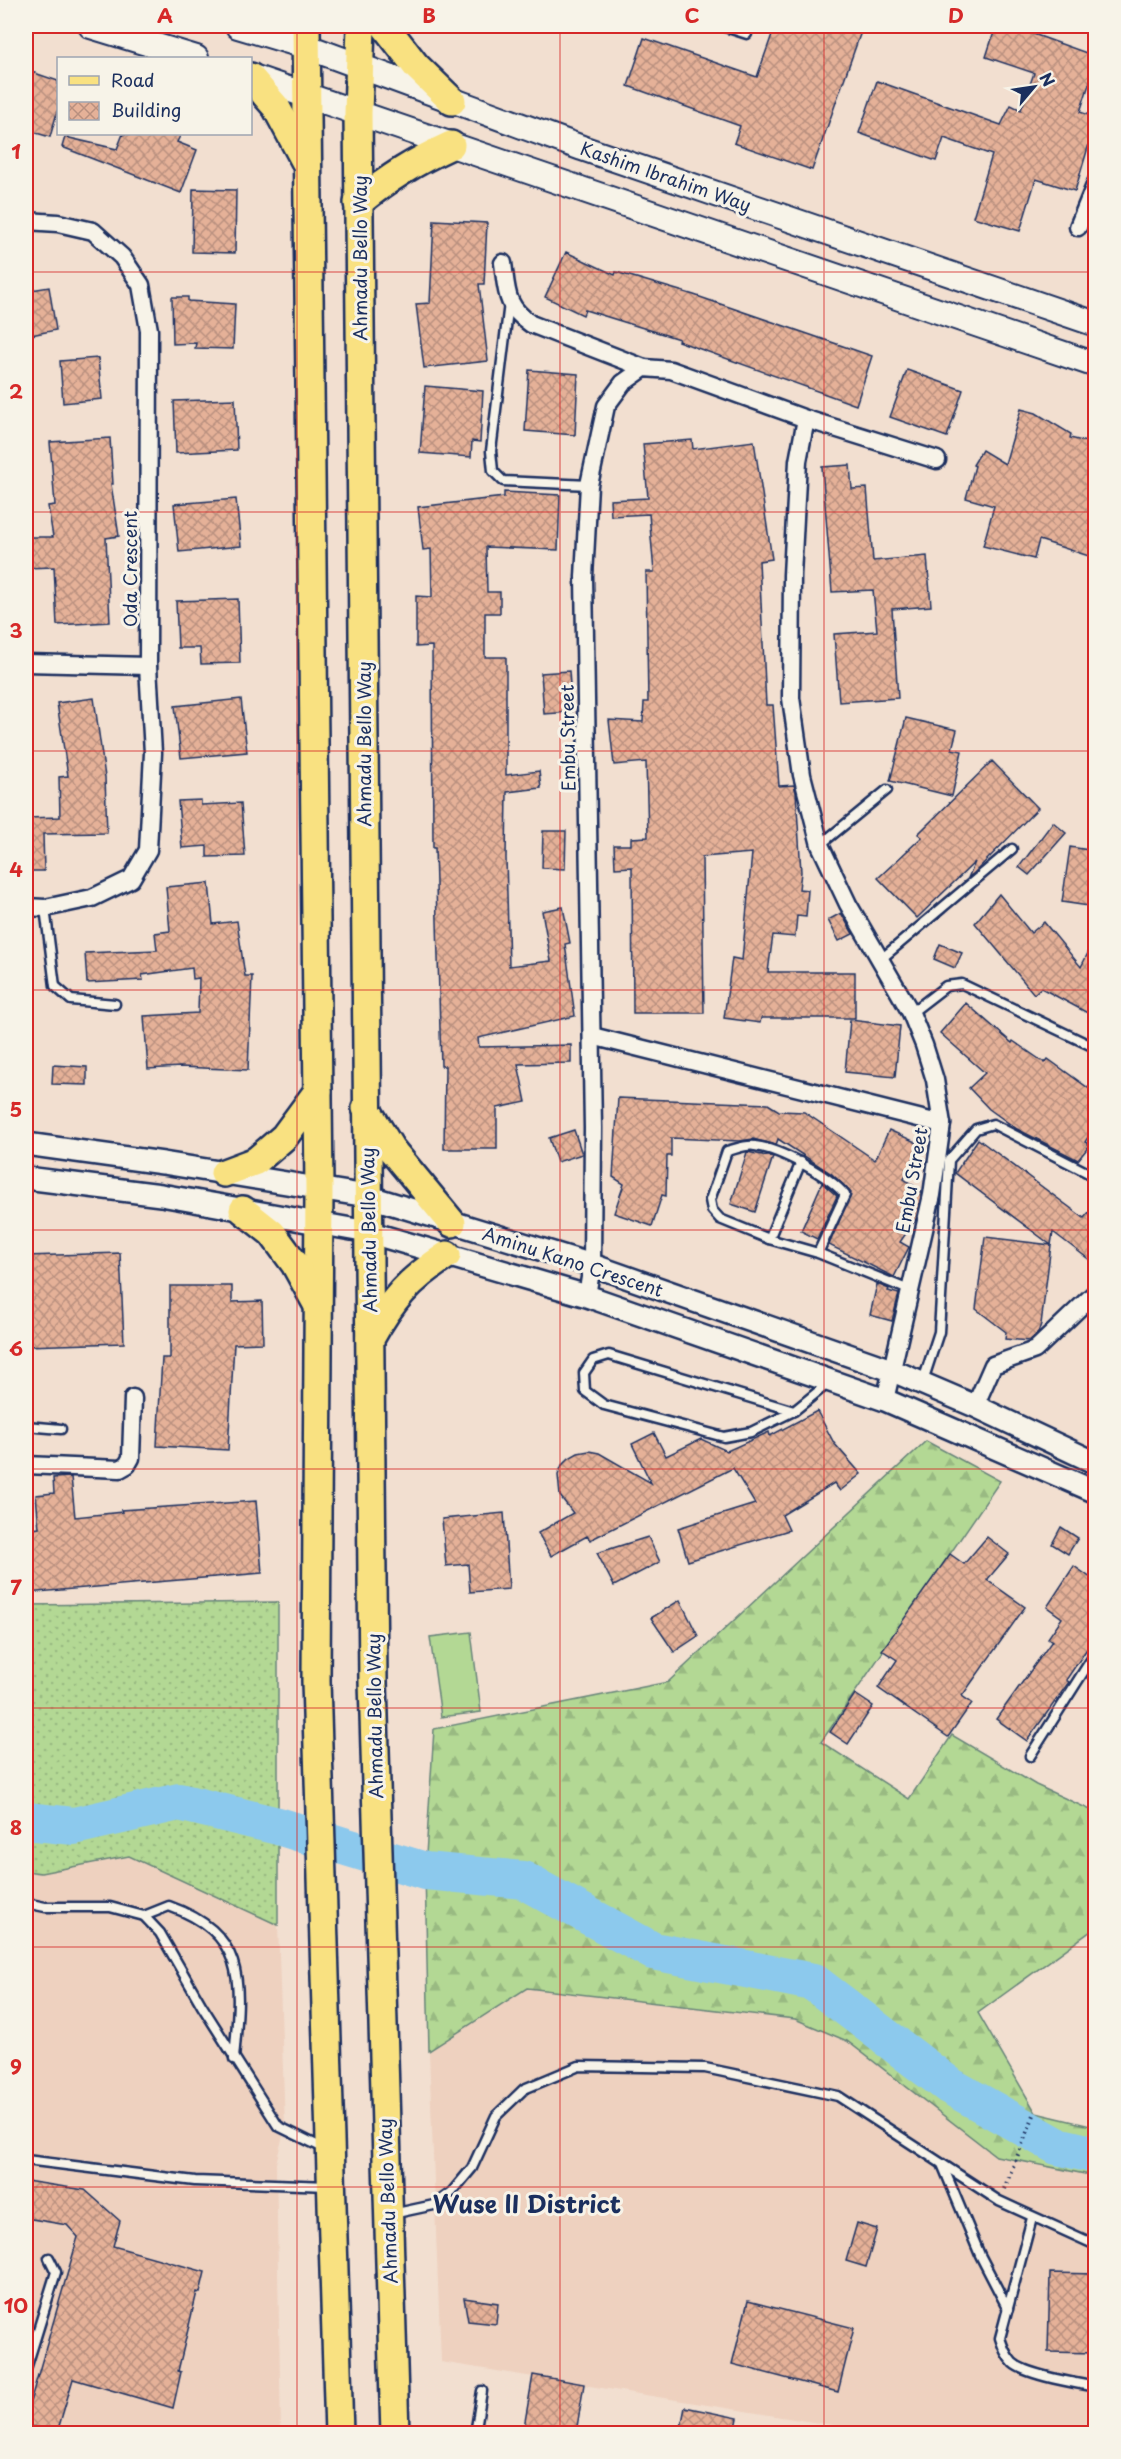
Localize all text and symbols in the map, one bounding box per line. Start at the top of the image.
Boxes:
text: A [157,0,173,30]
text: B [422,0,436,30]
text: C [684,0,700,30]
text: D [948,0,964,30]
legend [57,57,252,135]
north arrow [1004,57,1064,117]
text: Road [111,66,155,93]
text: N [1034,68,1062,91]
text: Building [111,96,181,123]
street label: Kashim Ibrahim Way [577,134,755,218]
text: 1 [11,136,21,166]
street label: Ahmadu Bello Way [346,175,373,341]
text: 2 [9,376,23,406]
street label: Oda Crescent [116,511,143,627]
text: 3 [9,615,23,645]
street label: Ahmadu Bello Way [350,661,377,827]
street label: Embu Street [553,684,581,792]
text: 4 [9,854,23,884]
text: 5 [10,1094,22,1124]
street label: Embu Street [888,1125,934,1235]
street label: Ahmadu Bello Way [353,1147,383,1313]
street label: Aminu Kano Crescent [479,1219,667,1303]
text: 6 [9,1333,23,1363]
text: 7 [10,1572,22,1602]
street label: Ahmadu Bello Way [359,1633,389,1799]
text: 8 [10,1812,22,1842]
text: 9 [10,2051,22,2081]
street label: Ahmadu Bello Way [371,2118,403,2284]
district label: Wuse II District [433,2185,621,2221]
text: 10 [4,2290,28,2320]

